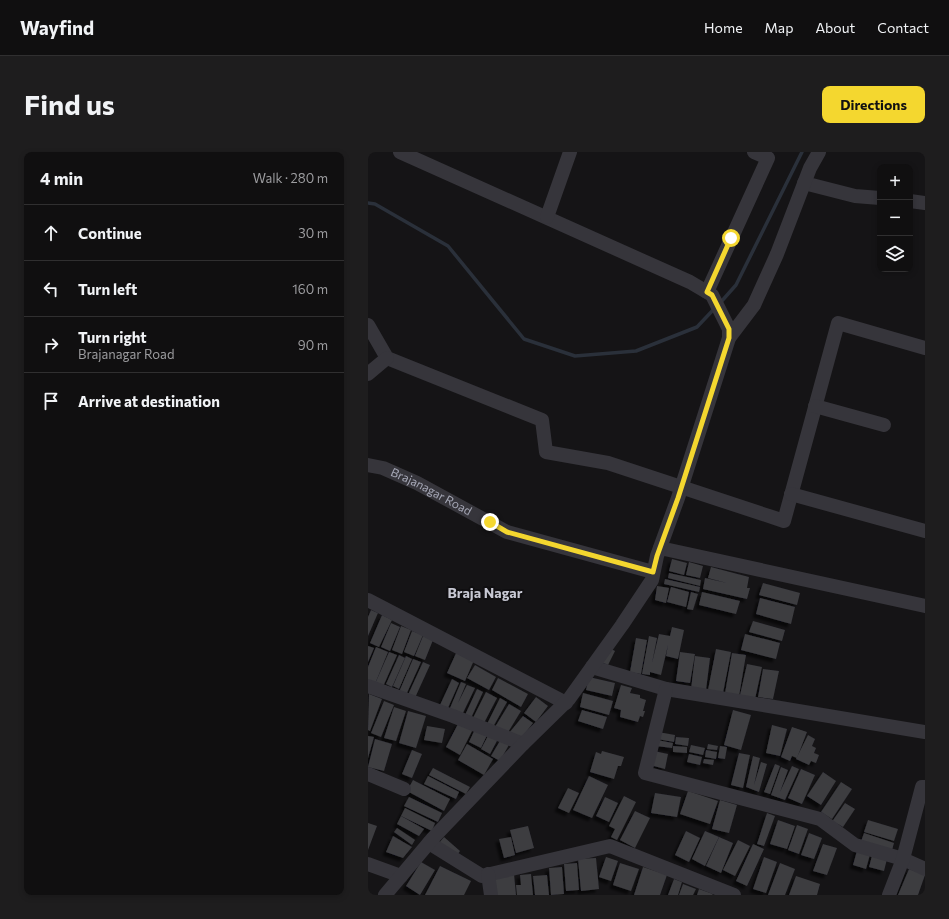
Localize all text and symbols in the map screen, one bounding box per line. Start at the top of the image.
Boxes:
text: Wayfind [20,16,94,39]
text: Home [704,19,743,36]
text: Map [765,19,793,36]
text: About [815,19,855,36]
text: Contact [877,19,929,36]
button: Directions [822,86,925,123]
text: Find us [24,87,115,121]
map controls [877,164,913,272]
button: + [877,164,913,200]
text: 4 min [40,168,83,189]
text: Walk · 280 m [253,170,328,186]
button: − [877,200,913,236]
icon: ahead [40,222,62,244]
text: Continue [78,224,142,242]
text: 30 m [298,225,328,241]
route start [722,229,740,247]
button: layers [877,236,913,272]
icon: left [40,278,62,300]
text: Turn left [78,280,137,298]
text: 160 m [292,281,328,297]
text: Turn right [78,328,147,346]
icon: right [40,334,62,356]
text: 90 m [298,337,328,353]
text: Brajanagar Road [78,346,174,362]
icon: arrive [40,390,62,412]
text: Arrive at destination [78,392,220,410]
street label: Brajanagar Road [389,464,475,518]
route end [481,513,499,531]
district label: Braja Nagar [448,584,523,601]

